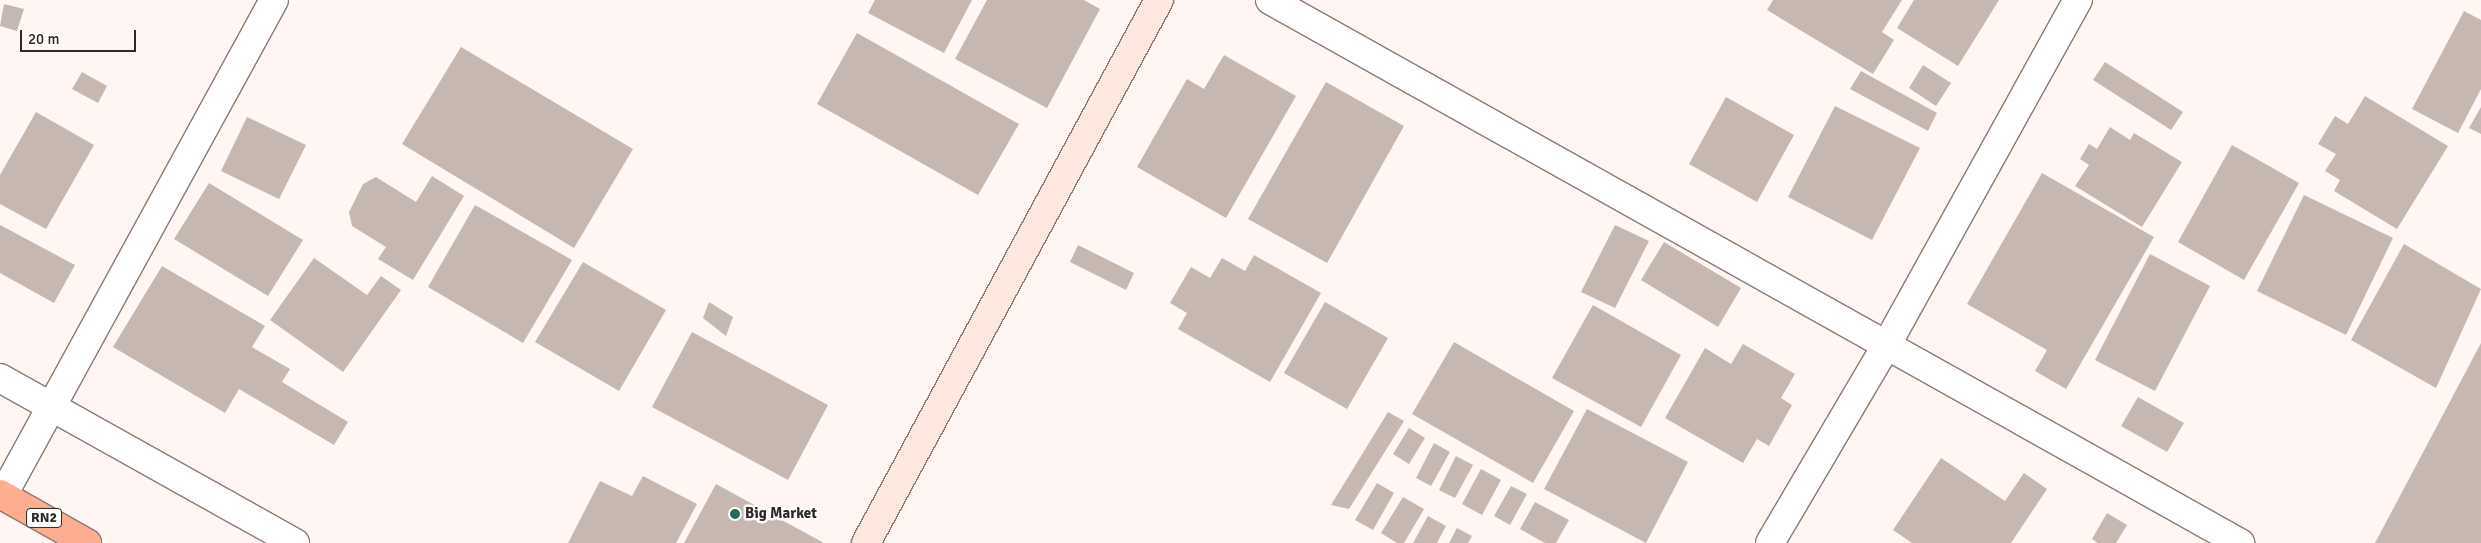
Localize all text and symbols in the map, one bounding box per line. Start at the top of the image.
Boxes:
scale bar [22,20,139,52]
text: 20 m [28,30,59,48]
place label: Big Market [745,505,817,523]
road number: RN2 [25,506,63,530]
marker: Big Market [729,508,741,520]

